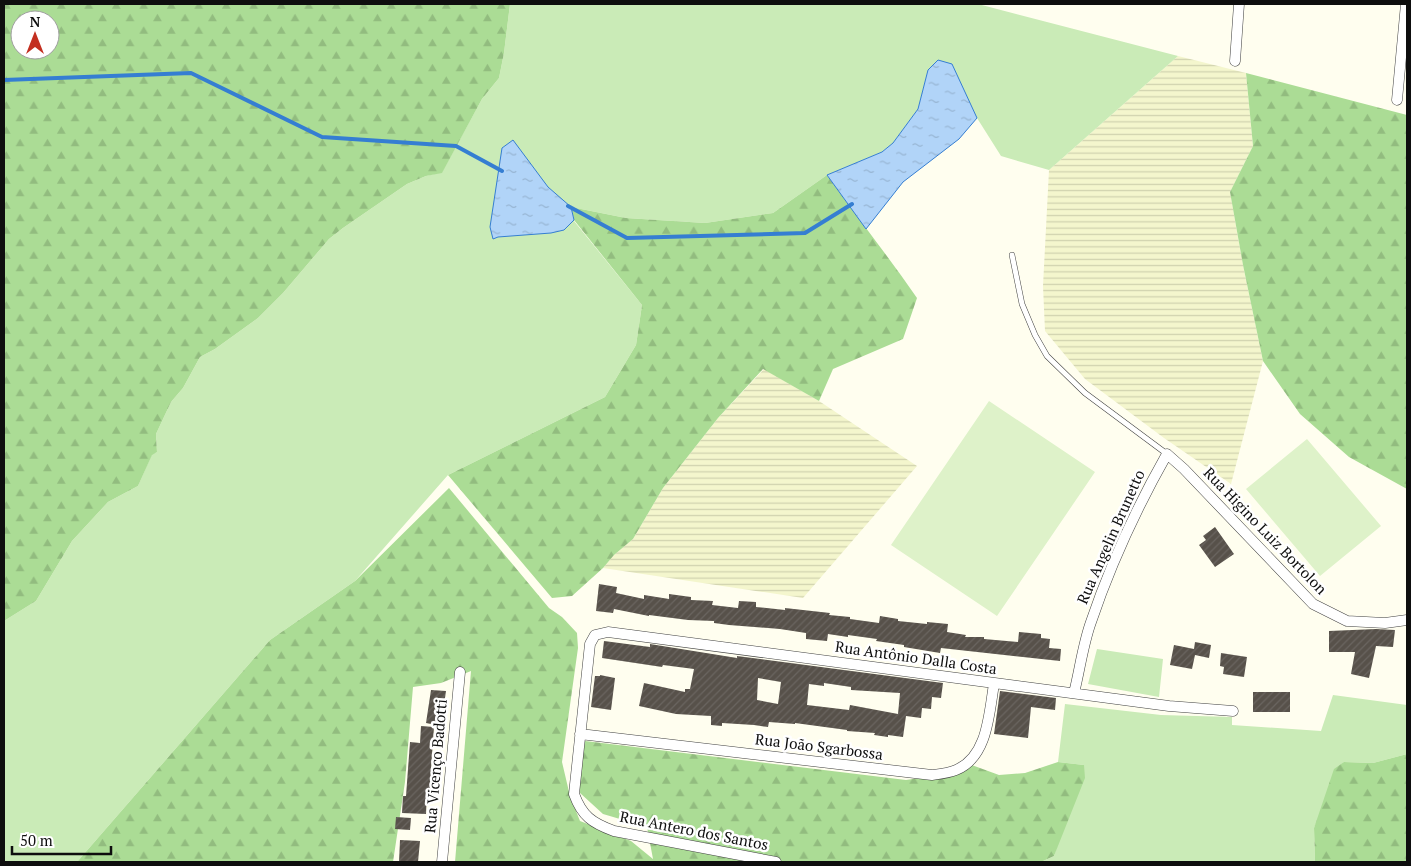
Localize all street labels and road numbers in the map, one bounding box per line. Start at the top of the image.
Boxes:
street label: Rua Higino Luiz Bortolon [1200,462,1332,598]
street label: Rua Angelin Brunetto [1072,466,1149,607]
street label: Rua Antônio Dalla Costa [834,636,999,678]
street label: Rua Vicenço Badotti [419,698,451,834]
street label: Rua João Sgarbossa [754,728,885,764]
street label: Rua Antero dos Santos [618,806,770,854]

